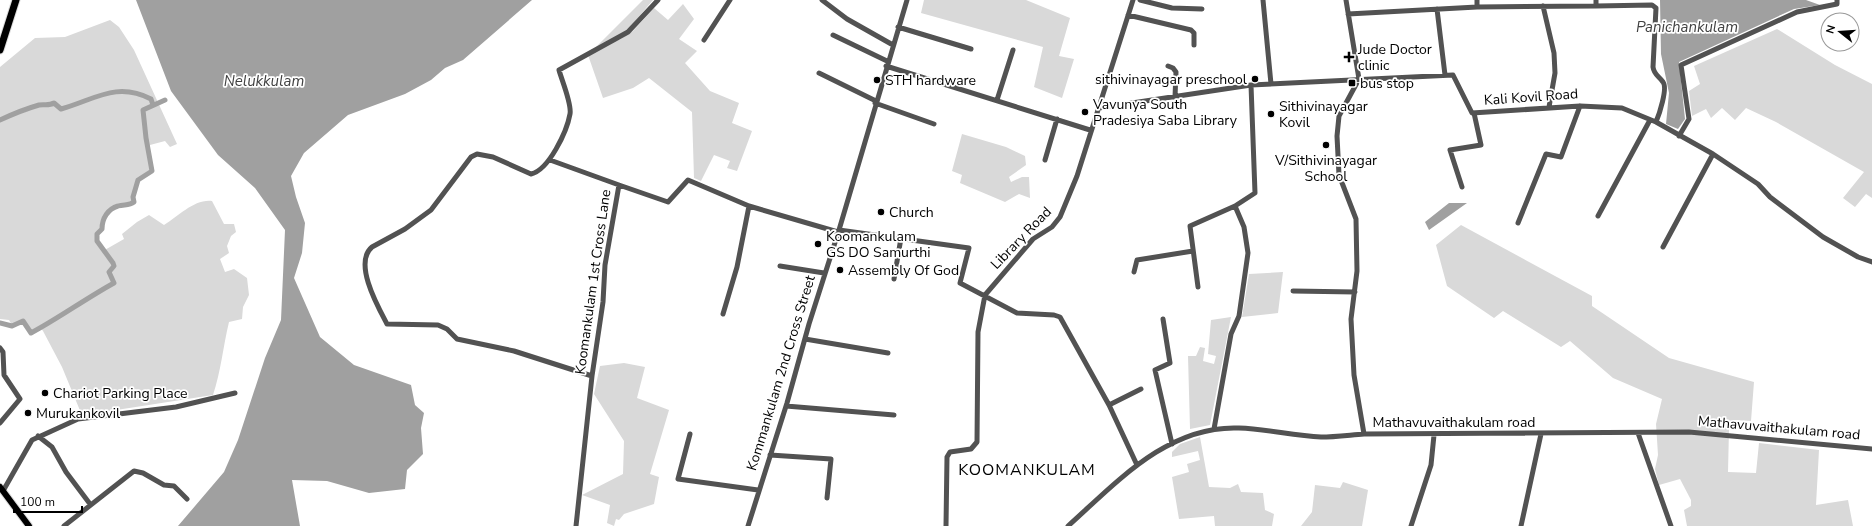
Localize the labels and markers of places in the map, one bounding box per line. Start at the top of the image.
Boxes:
place label: Jude Doctor clinic [1357,40,1432,75]
marker: Jude Doctor clinic [1343,51,1355,63]
place label: sithivinayagar preschool [1095,70,1248,89]
place label: STH hardware [885,71,976,90]
marker: sithivinayagar preschool [1250,74,1260,84]
place label: bus stop [1360,74,1414,93]
marker: STH hardware [872,75,882,85]
marker: bus stop [1347,78,1357,88]
place label: Vavunya South Pradesiya Saba Library [1092,95,1238,130]
place label: Sithivinayagar Kovil [1279,97,1368,132]
marker: Vavunya South Pradesiya Saba Library [1080,107,1090,117]
marker: Sithivinayagar Kovil [1266,109,1276,119]
marker: V/Sithivinayagar School [1321,140,1331,150]
place label: V/Sithivinayagar School [1274,151,1377,186]
place label: Church [889,203,934,222]
marker: Church [876,207,886,217]
place label: Koomankulam GS DO Samurthi [826,227,930,262]
marker: Koomankulam GS DO Samurthi [813,239,823,249]
place label: Assembly Of God [848,261,959,280]
marker: Assembly Of God [835,265,845,275]
place label: Chariot Parking Place [53,384,187,403]
marker: Chariot Parking Place [40,388,50,398]
place label: Murukankovil [36,404,121,423]
marker: Murukankovil [23,408,33,418]

